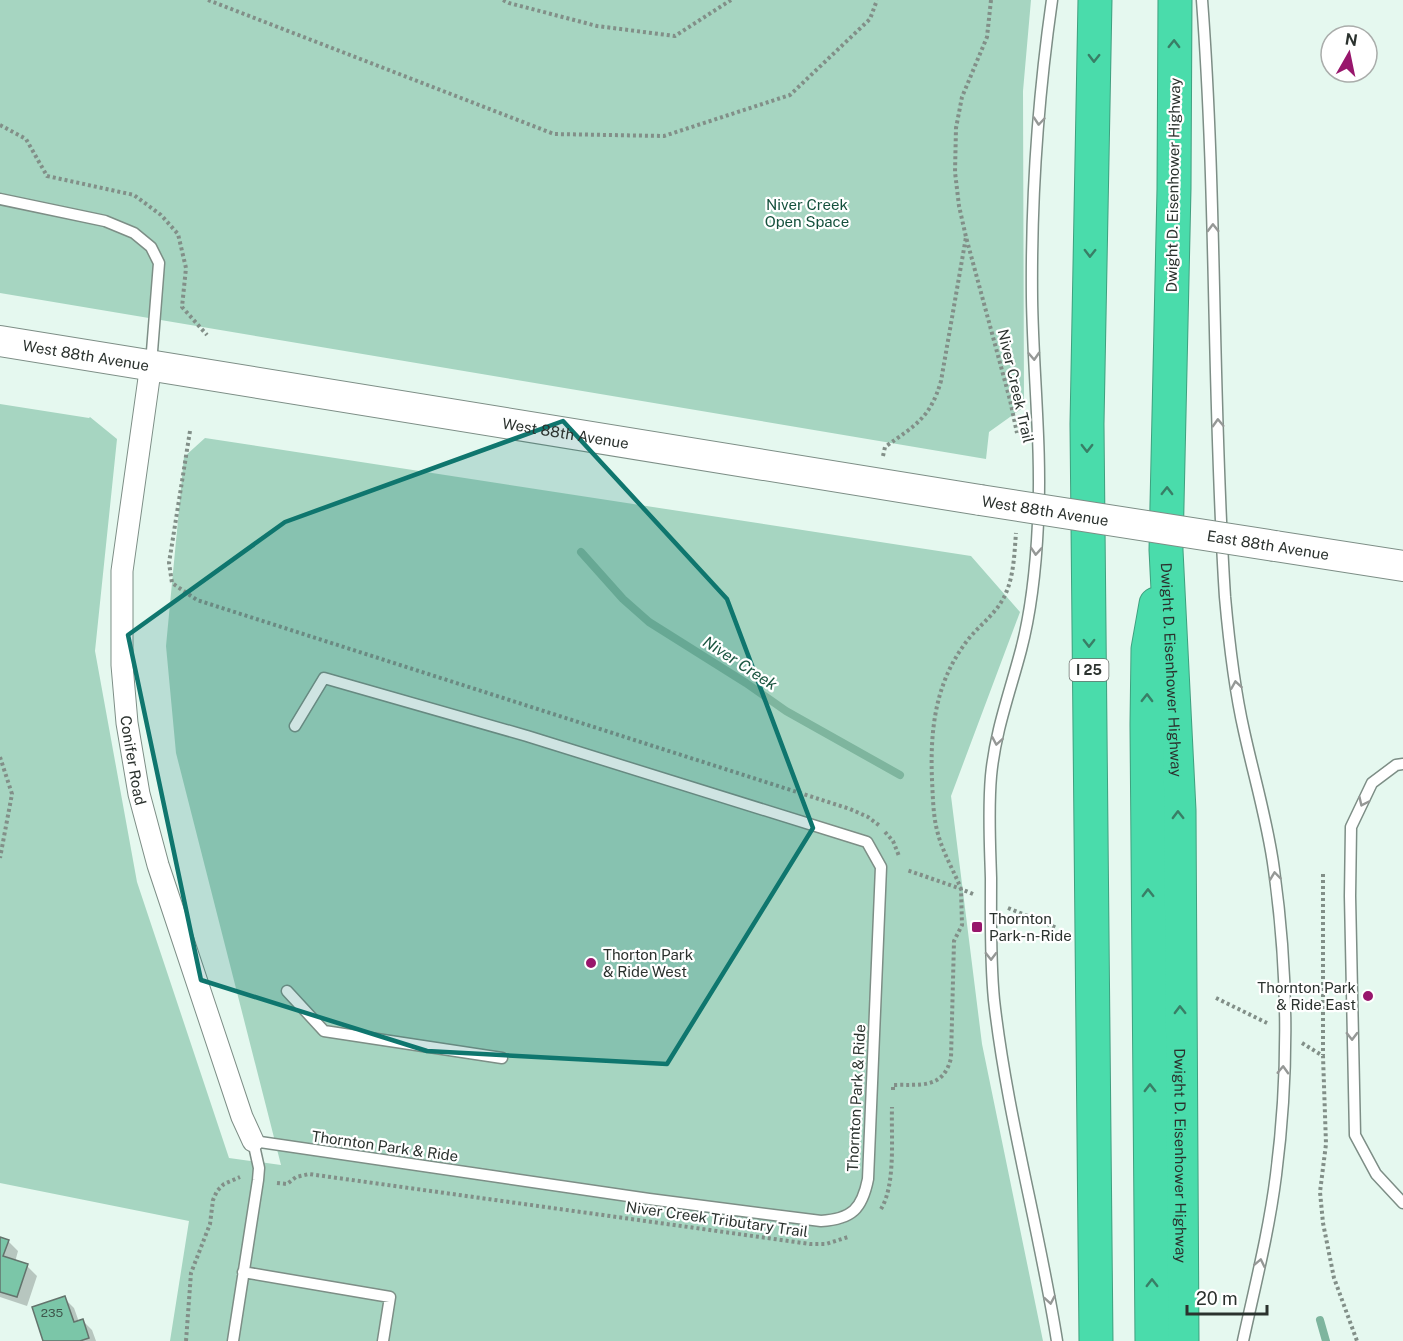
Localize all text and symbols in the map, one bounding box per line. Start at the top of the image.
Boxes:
north arrow [1319,24,1379,84]
text: N [1344,29,1359,50]
one-way arrow [1168,40,1180,49]
one-way arrow [1088,54,1100,63]
street label: Dwight D. Eisenhower Highway [1163,78,1183,292]
one-way arrow [1033,116,1046,125]
park label: Niver Creek Open Space [765,196,849,230]
one-way arrow [1207,223,1219,232]
one-way arrow [1084,249,1096,258]
street label: Niver Creek Trail [995,327,1037,445]
street label: West 88th Avenue [21,336,150,374]
one-way arrow [1028,351,1041,360]
street label: West 88th Avenue [501,414,630,451]
one-way arrow [1212,418,1225,427]
one-way arrow [1081,444,1093,453]
one-way arrow [1161,487,1174,496]
street label: West 88th Avenue [981,492,1110,528]
street label: East 88th Avenue [1206,527,1330,563]
one-way arrow [1030,546,1043,555]
street label: Dwight D. Eisenhower Highway [1158,562,1186,777]
water label: Niver Creek [699,632,781,694]
one-way arrow [1083,639,1095,648]
road number: I 25 [1070,659,1108,681]
one-way arrow [1230,680,1242,689]
one-way arrow [1141,693,1153,702]
street label: Conifer Road [118,715,150,807]
one-way arrow [991,736,1004,746]
one-way arrow [1358,796,1370,807]
one-way arrow [1172,810,1185,819]
one-way arrow [1269,871,1281,880]
one-way arrow [1142,888,1155,897]
place label: Thornton Park-n-Ride [989,910,1072,944]
marker: Thornton Park-n-Ride [970,920,984,934]
place label: Thorton Park & Ride West [603,946,693,980]
one-way arrow [985,952,998,961]
marker: Thorton Park & Ride West [584,956,598,970]
place label: Thornton Park & Ride East [1257,979,1356,1013]
marker: Thornton Park & Ride East [1361,989,1375,1003]
one-way arrow [1174,1005,1187,1014]
street label: Thornton Park & Ride [844,1024,868,1172]
one-way arrow [1346,1032,1358,1041]
street label: Dwight D. Eisenhower Highway [1172,1048,1190,1263]
one-way arrow [1277,1066,1290,1075]
one-way arrow [1144,1083,1156,1092]
street label: Thornton Park & Ride [311,1127,459,1165]
street label: Niver Creek Tributary Trail [625,1198,809,1240]
one-way arrow [1253,1258,1266,1268]
one-way arrow [1146,1278,1158,1287]
scale bar [1187,1278,1266,1316]
text: 20 m [1196,1288,1238,1309]
one-way arrow [1043,1295,1056,1305]
house number: 235 [41,1306,64,1320]

